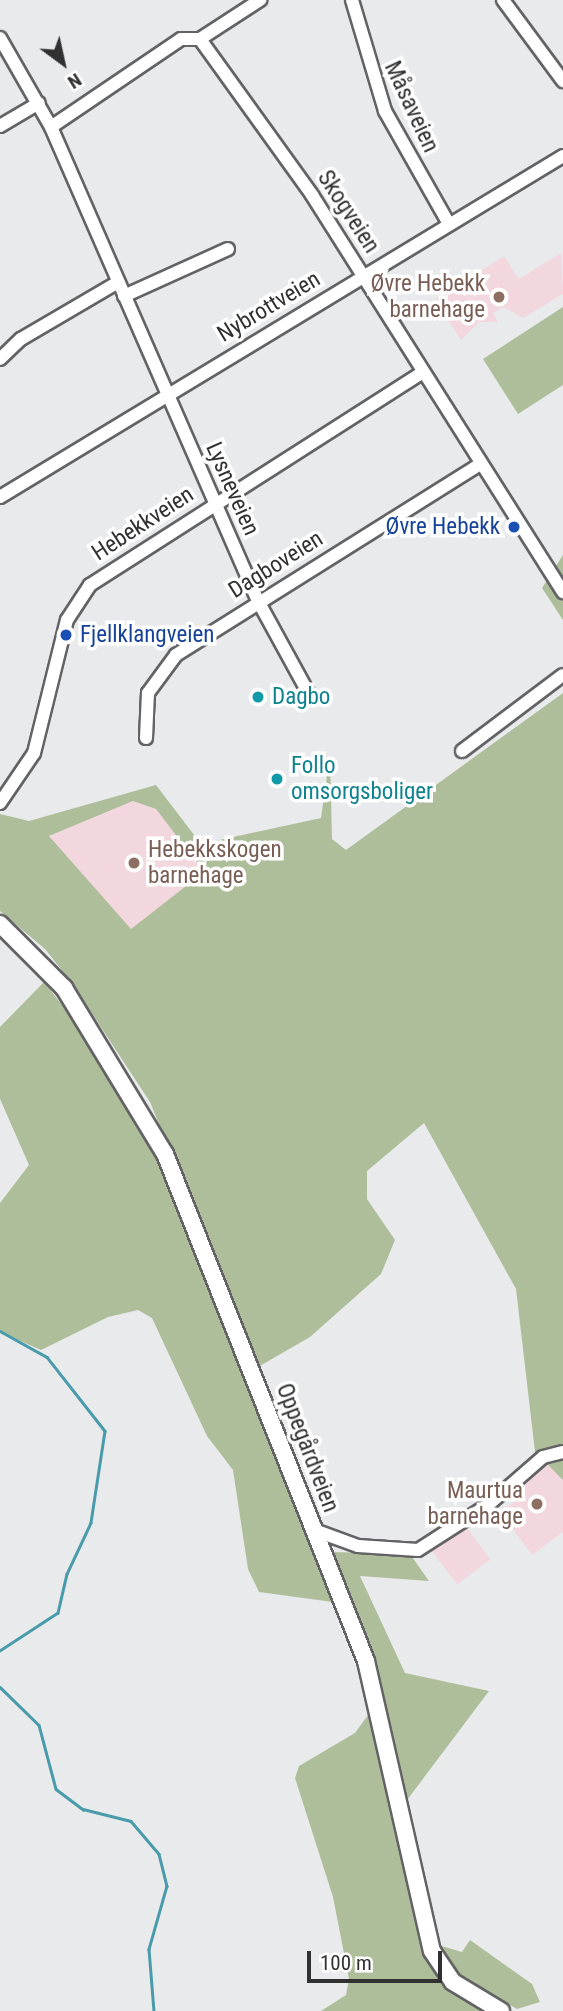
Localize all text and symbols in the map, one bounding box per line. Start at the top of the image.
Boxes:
north arrow [28,28,98,98]
street label: Måsaveien [378,57,444,157]
text: N [64,68,86,94]
street label: Skogveien [311,166,385,258]
street label: Nybrottveien [213,266,325,348]
place label: Øvre Hebekk barnehage [371,270,485,324]
marker: Øvre Hebekk barnehage [491,289,507,305]
street label: Lysneveien [199,438,265,540]
street label: Hebekkveien [87,481,199,567]
place label: Øvre Hebekk [386,513,500,541]
marker: Øvre Hebekk [506,519,522,535]
street label: Dagboveien [224,525,328,605]
place label: Fjellklangveien [80,621,214,649]
marker: Fjellklangveien [58,627,74,643]
place label: Dagbo [272,683,330,711]
marker: Dagbo [250,689,266,705]
place label: Follo omsorgsboliger [291,752,433,806]
marker: Follo omsorgsboliger [269,771,285,787]
place label: Hebekkskogen barnehage [148,836,282,890]
marker: Hebekkskogen barnehage [126,855,142,871]
street label: Oppegårdveien [270,1380,344,1516]
place label: Maurtua barnehage [427,1477,523,1531]
marker: Maurtua barnehage [529,1496,545,1512]
scale bar [311,1938,446,1982]
text: 100 m [320,1951,372,1975]

